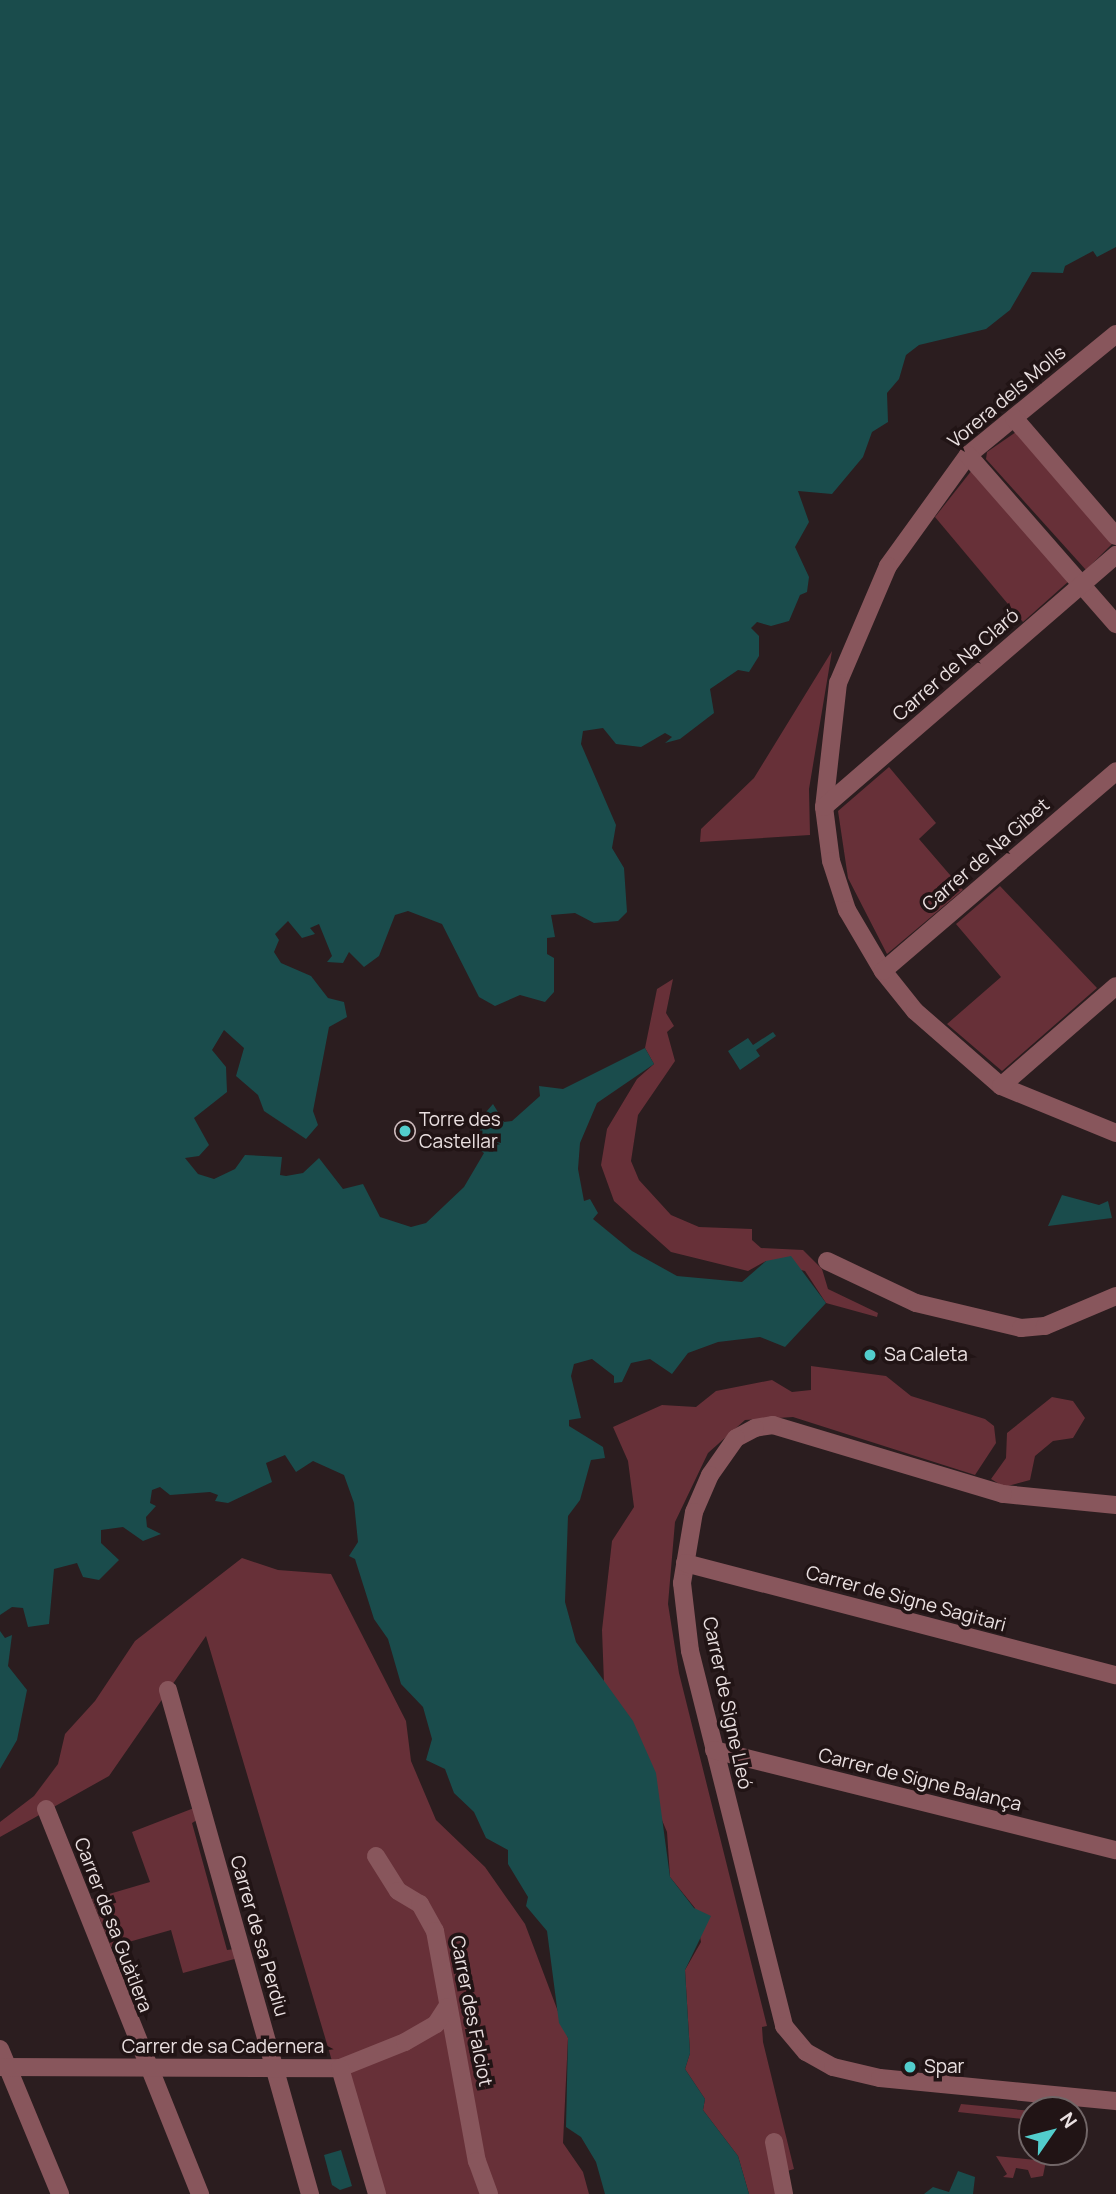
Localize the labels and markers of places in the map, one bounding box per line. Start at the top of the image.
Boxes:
place label: Torre des Castellar [419,1109,501,1153]
marker: Torre des Castellar [397,1123,413,1139]
place label: Sa Caleta [884,1344,968,1366]
marker: Sa Caleta [862,1347,878,1363]
place label: Spar [924,2056,964,2078]
marker: Spar [902,2059,918,2075]

